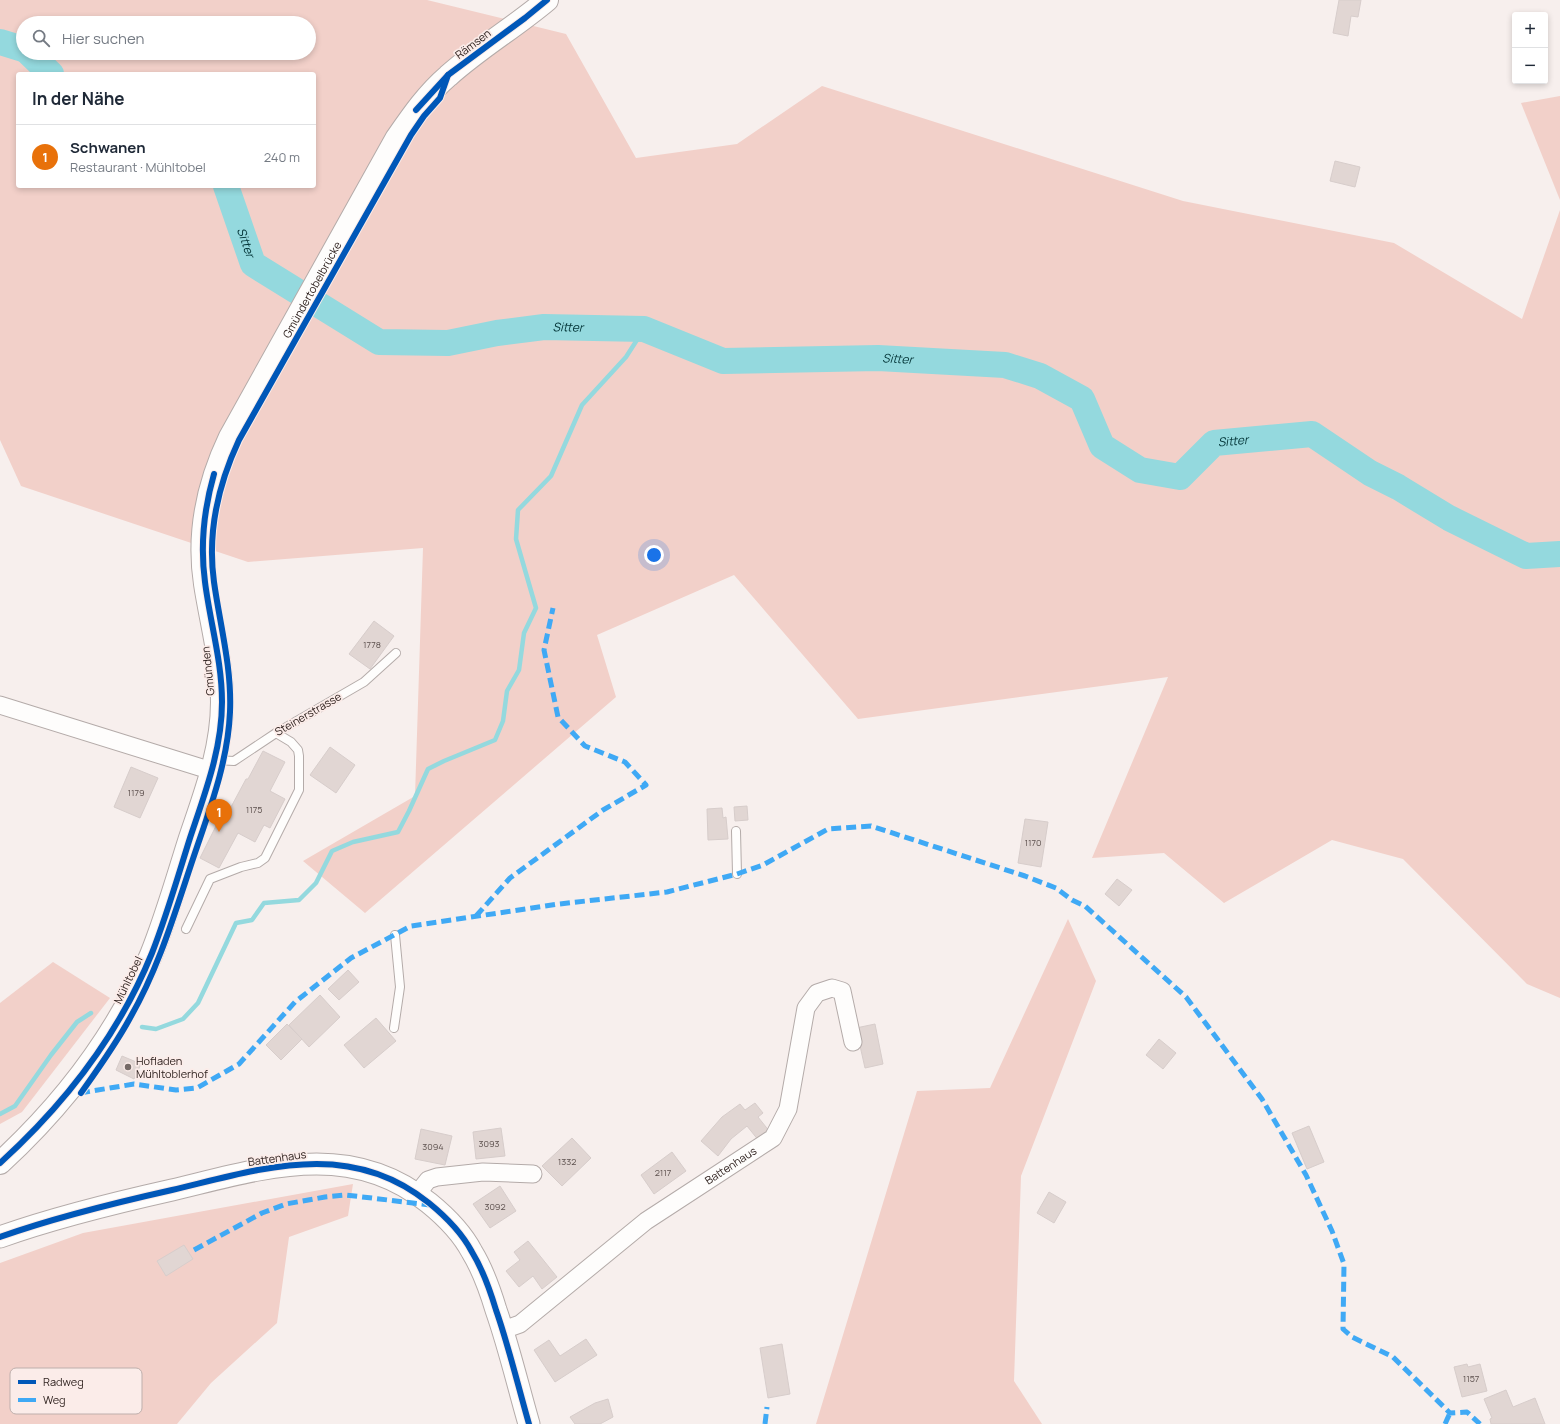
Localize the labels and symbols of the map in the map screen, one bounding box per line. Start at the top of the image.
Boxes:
street label: Rämsen [452,25,494,62]
water label: Sitter [233,225,260,261]
street label: Gmündertobelbrücke [279,238,345,340]
water label: Sitter [552,318,585,336]
water label: Sitter [882,349,915,368]
water label: Sitter [1217,431,1251,451]
your location [644,545,664,565]
house number: 1778 [363,638,381,651]
street label: Gmünden [197,646,218,696]
street label: Steinerstrasse [272,688,344,739]
house number: 1179 [127,786,145,799]
pin: 1 [206,799,232,832]
house number: 1175 [246,803,262,816]
house number: 1170 [1024,836,1042,849]
street label: Mühltobel [110,954,145,1006]
place label: Hofladen Mühltoblerhof [136,1053,208,1081]
marker: Hofladen Mühltoblerhof [123,1062,133,1072]
house number: 3093 [478,1137,500,1150]
house number: 3094 [422,1140,444,1153]
street label: Battenhaus [702,1143,759,1188]
street label: Battenhaus [247,1146,307,1169]
house number: 1332 [558,1155,576,1168]
house number: 2117 [655,1166,672,1179]
house number: 3092 [484,1200,506,1213]
legend [10,1368,142,1414]
house number: 1157 [1463,1372,1480,1385]
text: Radweg [43,1374,84,1389]
text: Weg [43,1392,66,1407]

